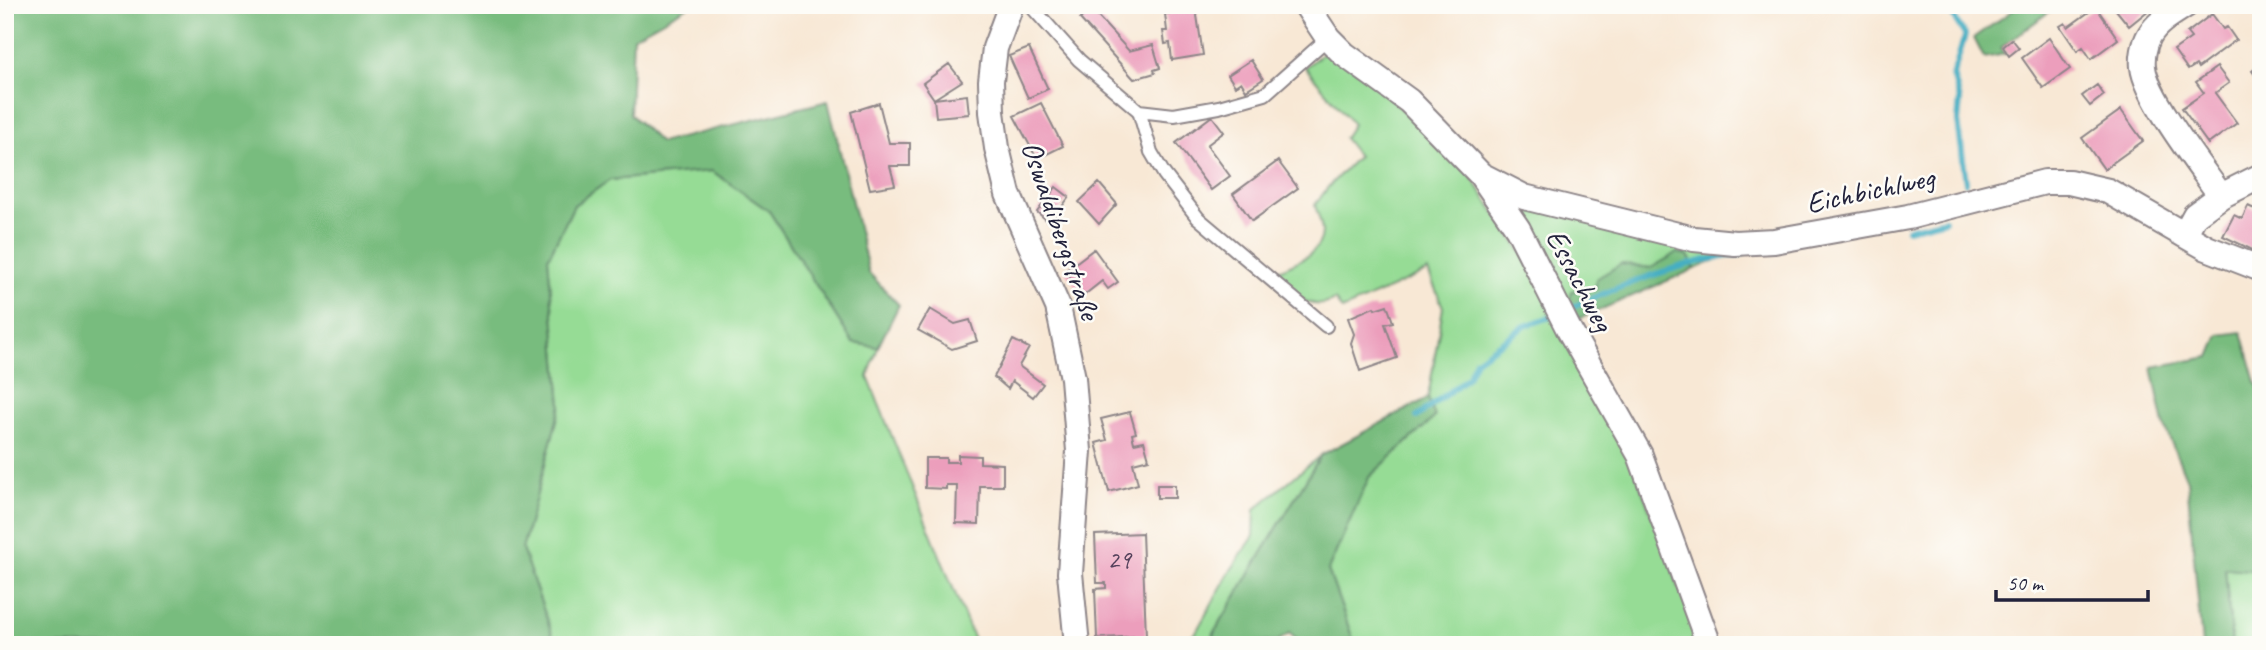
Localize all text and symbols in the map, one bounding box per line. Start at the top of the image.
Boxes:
street label: Oswaldibergstraße [1013,136,1110,326]
street label: Eichbichlweg [1803,157,1940,222]
street label: Essachweg [1537,222,1624,340]
house number: 29 [1107,543,1133,576]
scale bar [1996,559,2149,603]
text: 50 m [2007,570,2045,596]

